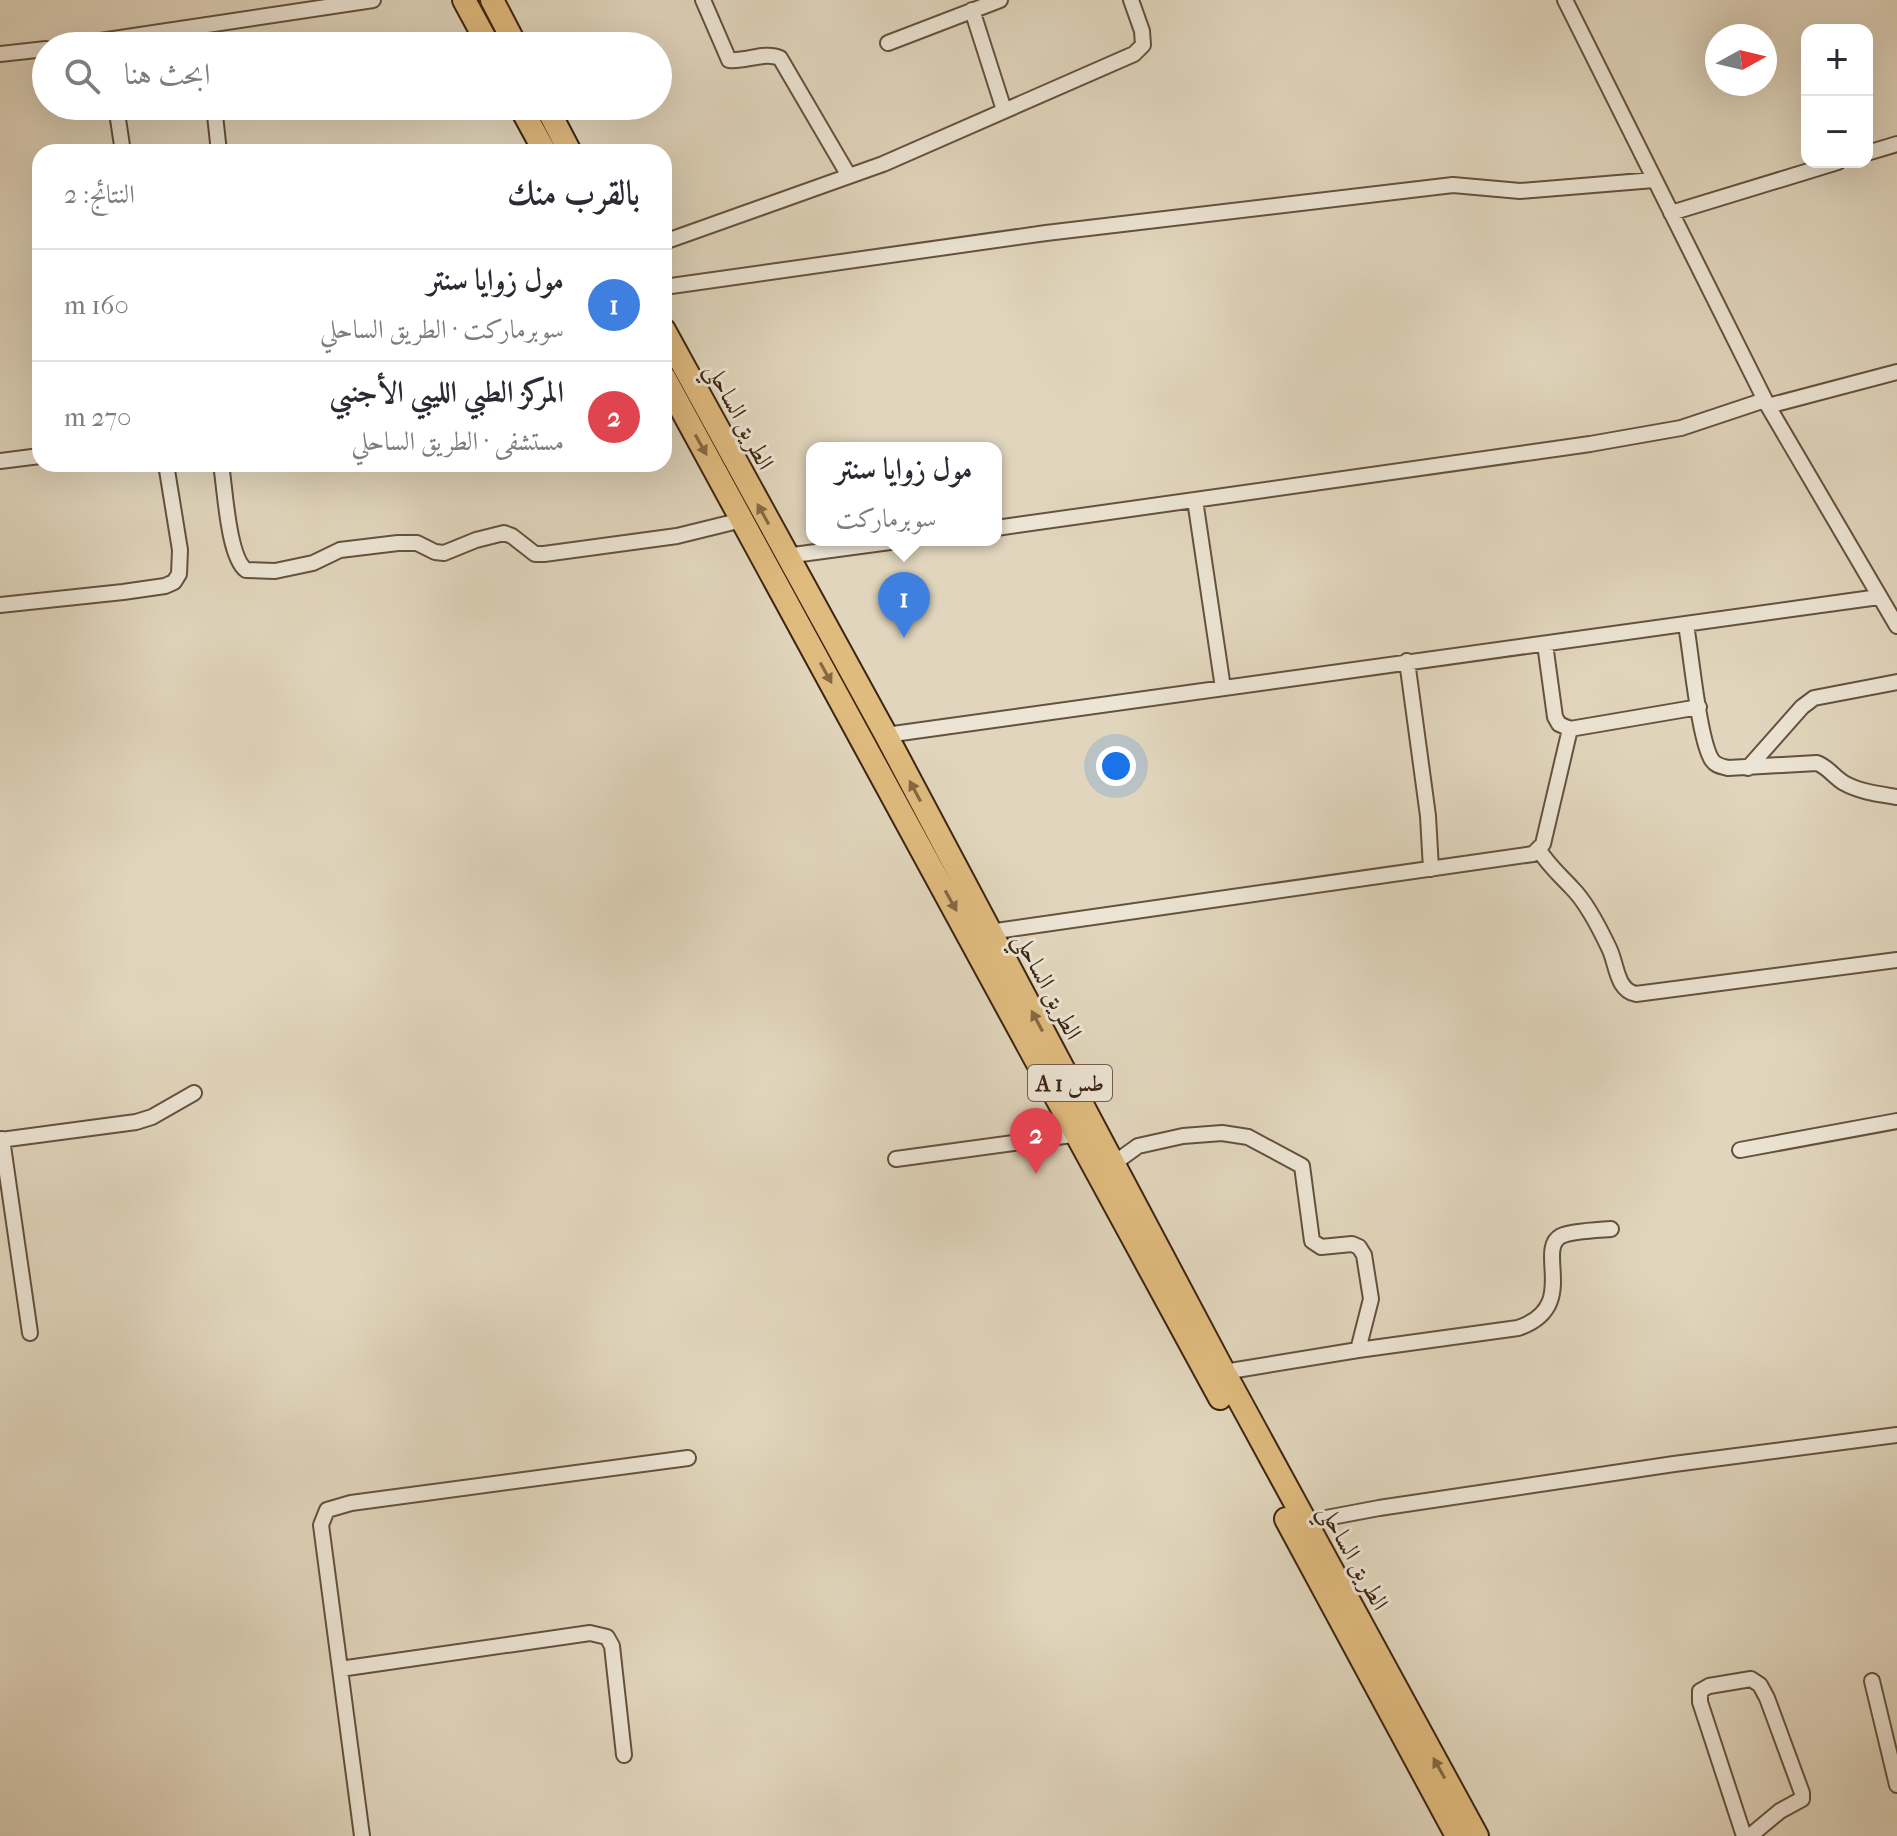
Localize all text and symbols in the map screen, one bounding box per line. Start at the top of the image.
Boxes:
north arrow [1705,24,1777,96]
map controls [1801,24,1873,168]
button: + [1801,24,1873,96]
search box [32,32,672,120]
icon: search [60,54,104,98]
text: ابحث هنا [124,57,210,92]
button: − [1801,96,1873,168]
text: بالقرب منك [507,173,640,213]
text: النتائج: 2 [64,179,135,210]
text: مول زوايا سنتر [427,263,564,298]
text: 160 m [64,290,129,321]
text: 1 [609,290,619,321]
text: سوبرماركت · الطريق الساحلي [320,314,564,345]
street label: الطريق الساحلي [692,358,780,478]
text: المركز الطبي الليبي الأجنبي [329,375,564,410]
text: 270 m [64,402,131,433]
text: 2 [607,402,621,433]
text: مستشفى · الطريق الساحلي [351,426,564,457]
one-way arrow [694,434,708,456]
popup [806,442,1002,546]
text: مول زوايا سنتر [836,452,972,487]
one-way arrow [756,503,770,526]
text: سوبرماركت [836,503,937,534]
pin: 1 [878,572,930,638]
one-way arrow [819,662,833,684]
your location [1096,746,1136,786]
one-way arrow [909,780,922,803]
one-way arrow [944,890,958,912]
street label: الطريق الساحلي [1000,928,1088,1048]
one-way arrow [1030,1010,1044,1032]
road number: A 1 طس [1028,1065,1112,1101]
pin: 2 [1010,1108,1062,1174]
street label: الطريق الساحلي [1305,1499,1395,1619]
one-way arrow [1432,1756,1446,1779]

